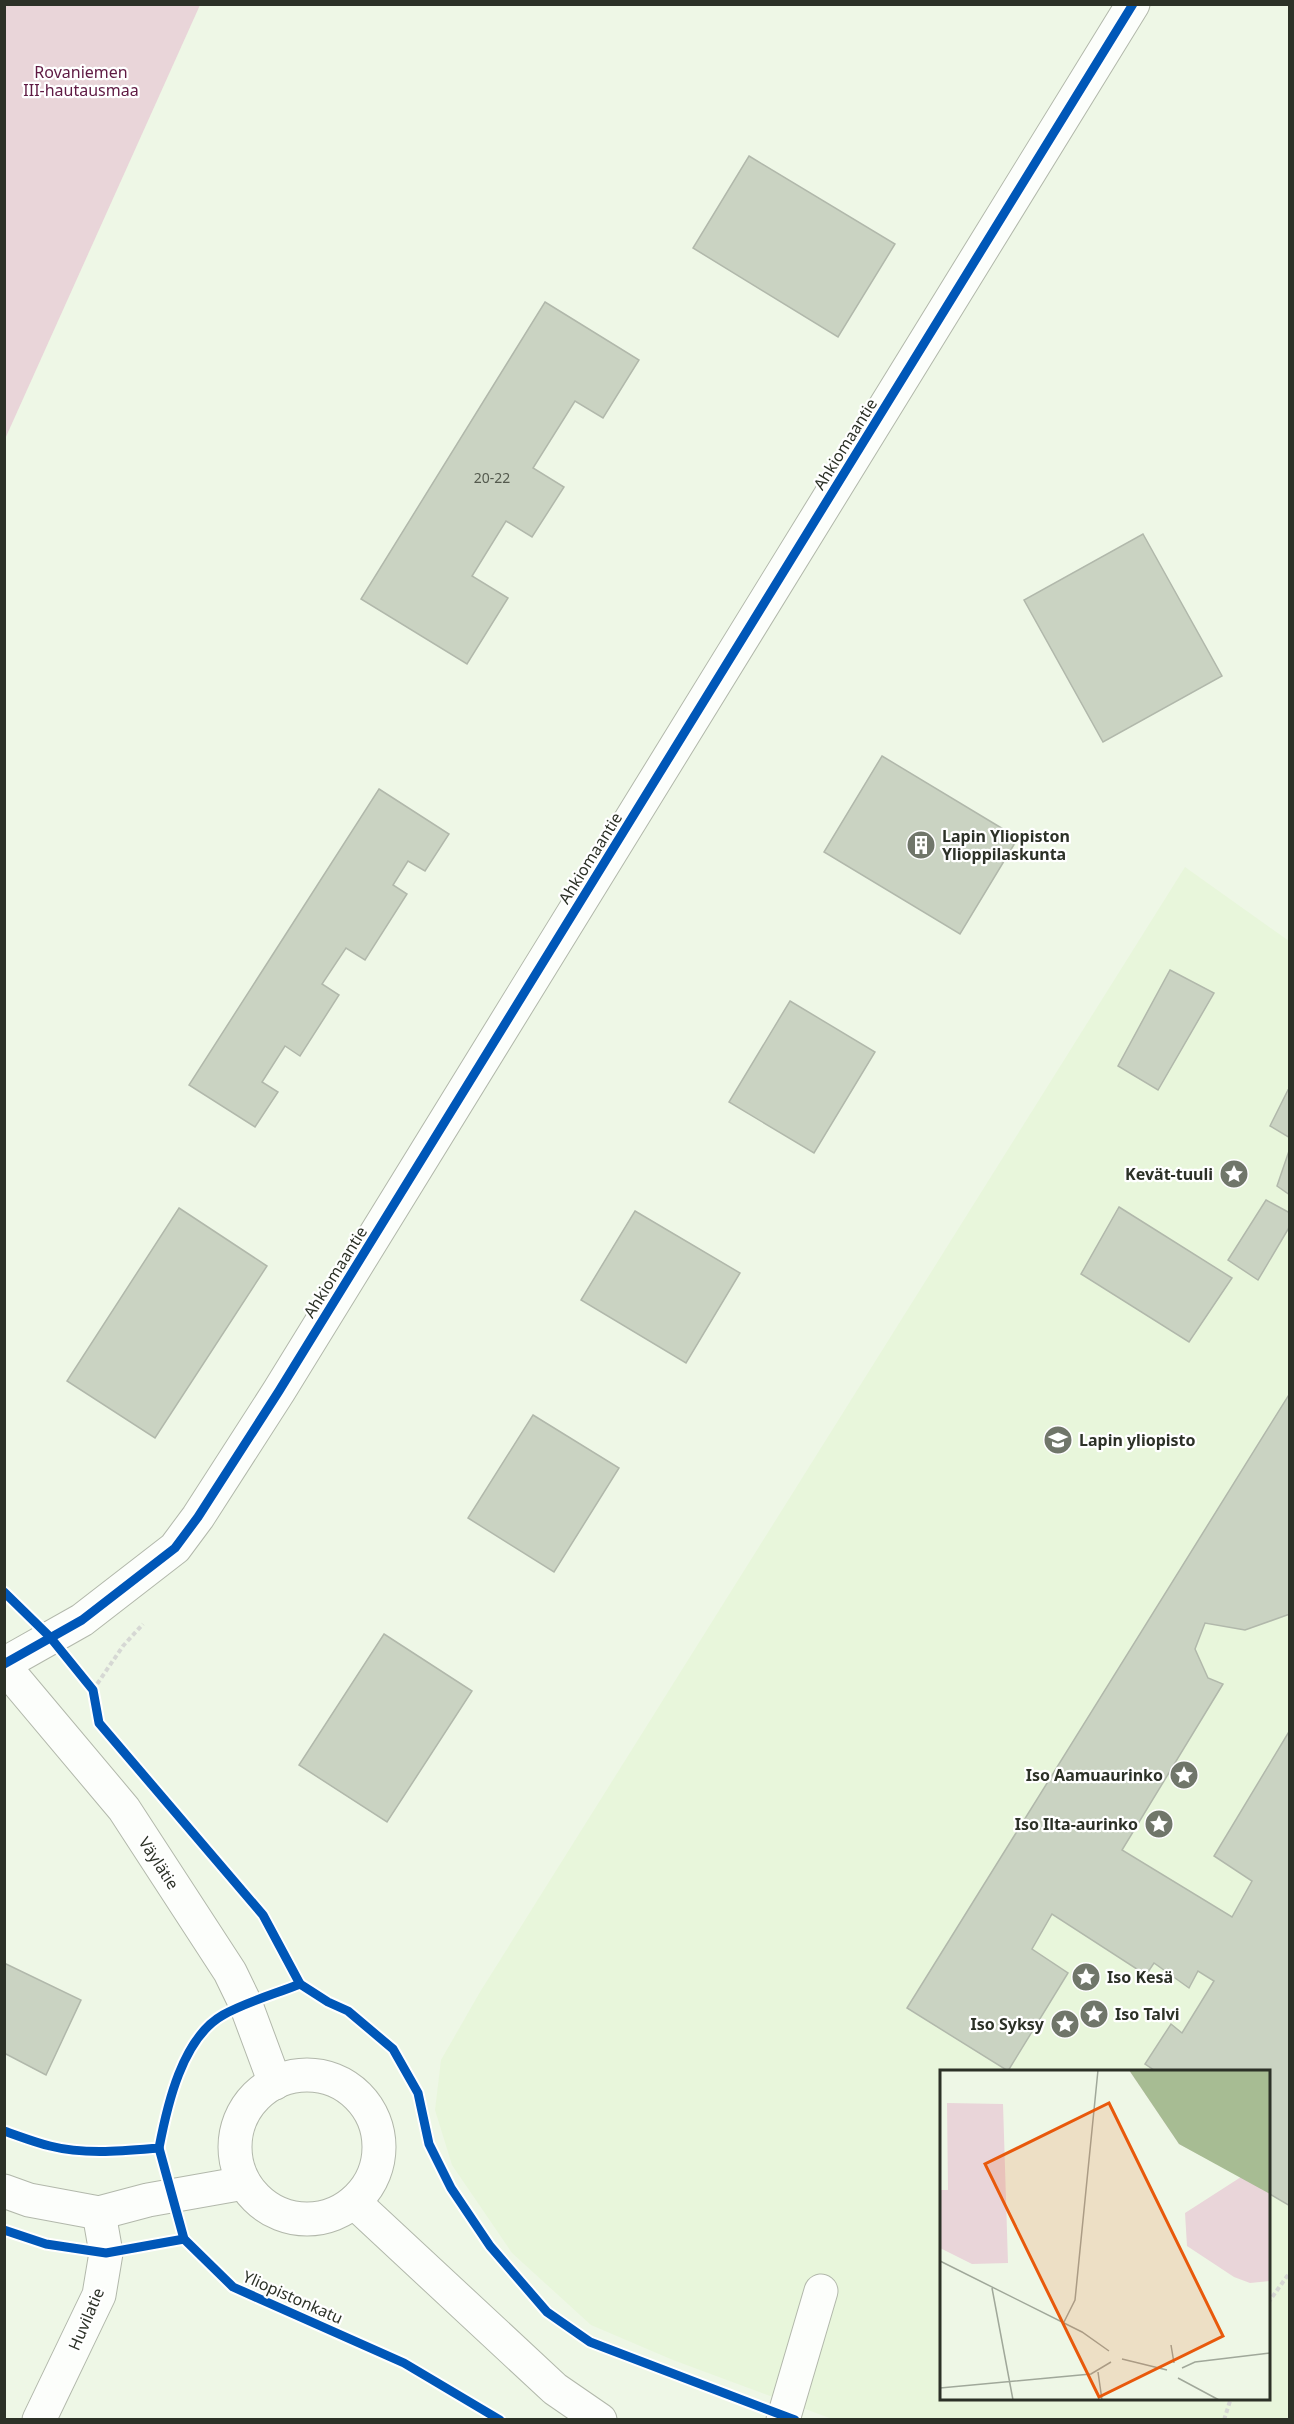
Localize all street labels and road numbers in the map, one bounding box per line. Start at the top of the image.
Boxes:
street label: Ahkiomaantie [808,394,882,494]
street label: Ahkiomaantie [553,808,627,908]
street label: Ahkiomaantie [298,1222,372,1322]
street label: Väylätie [134,1832,184,1894]
street label: Yliopistonkatu [240,2265,346,2329]
street label: Huvilatie [63,2284,109,2354]

